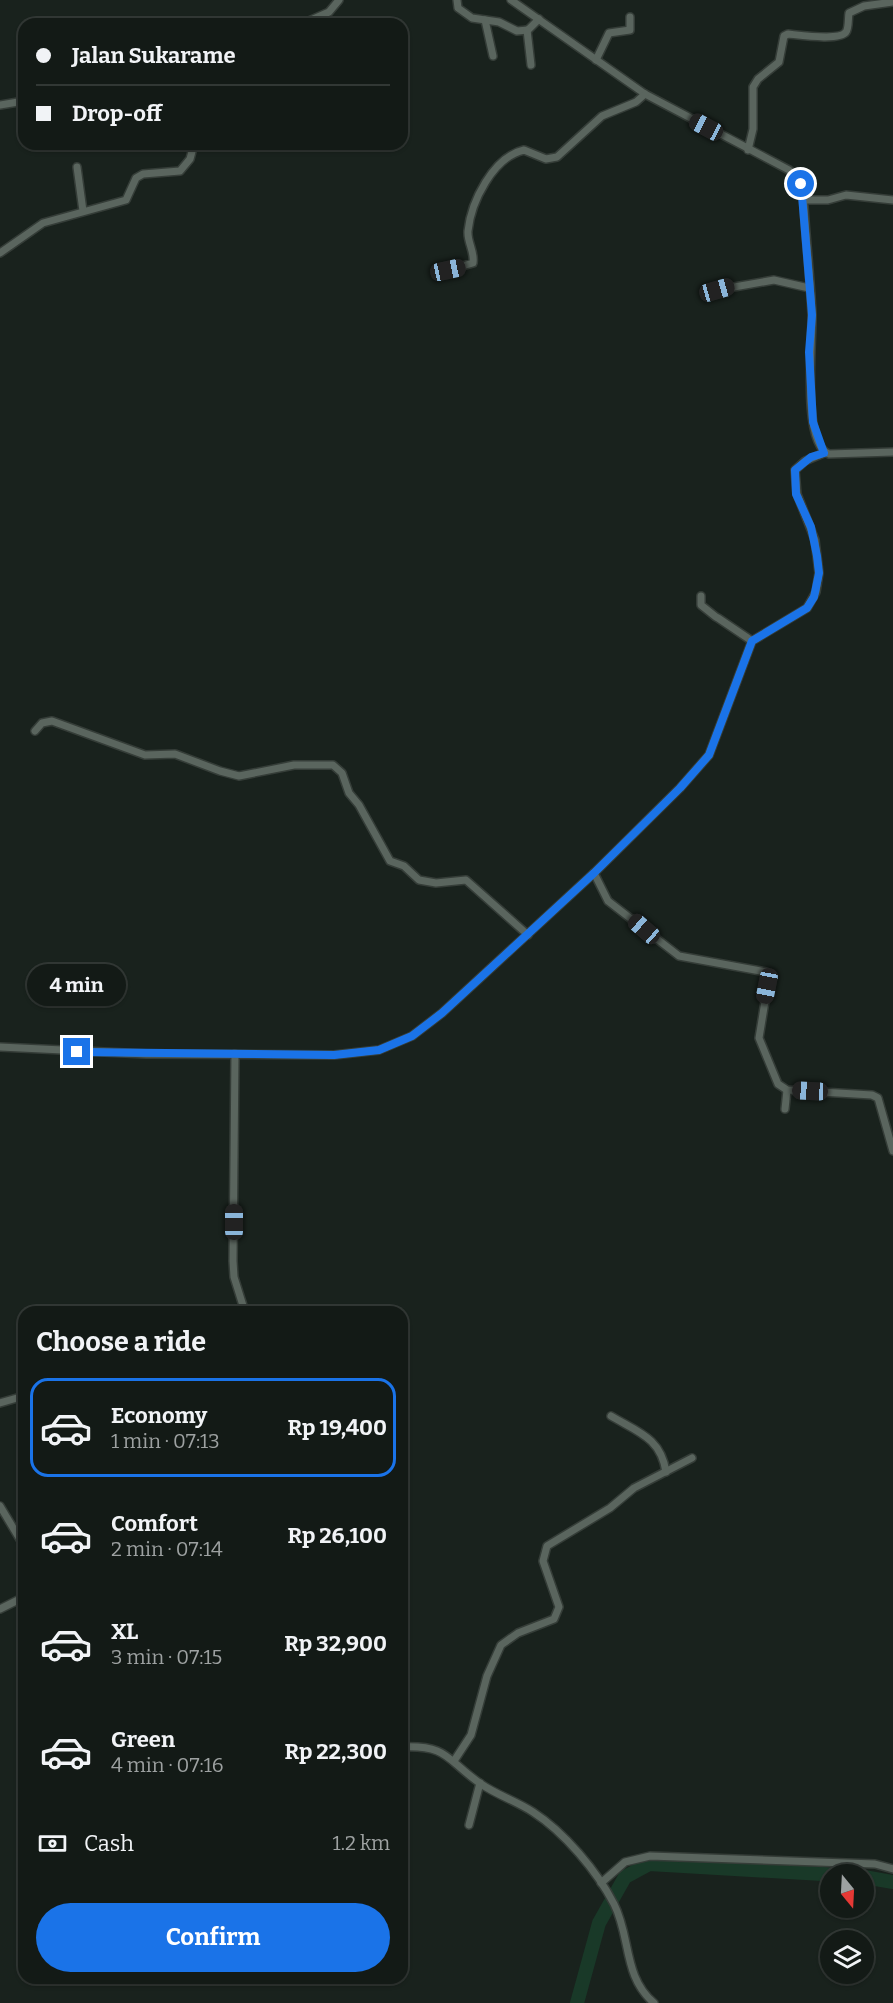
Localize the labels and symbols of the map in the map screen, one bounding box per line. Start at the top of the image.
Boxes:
car [686,111,726,143]
route start [787,170,814,197]
car [429,257,467,283]
car [697,276,737,304]
car [625,910,663,948]
callout: 4 min [28,965,127,1007]
car [755,967,779,1005]
route end [63,1038,90,1065]
car [792,1081,828,1101]
car [225,1204,243,1240]
north arrow [820,1864,874,1918]

